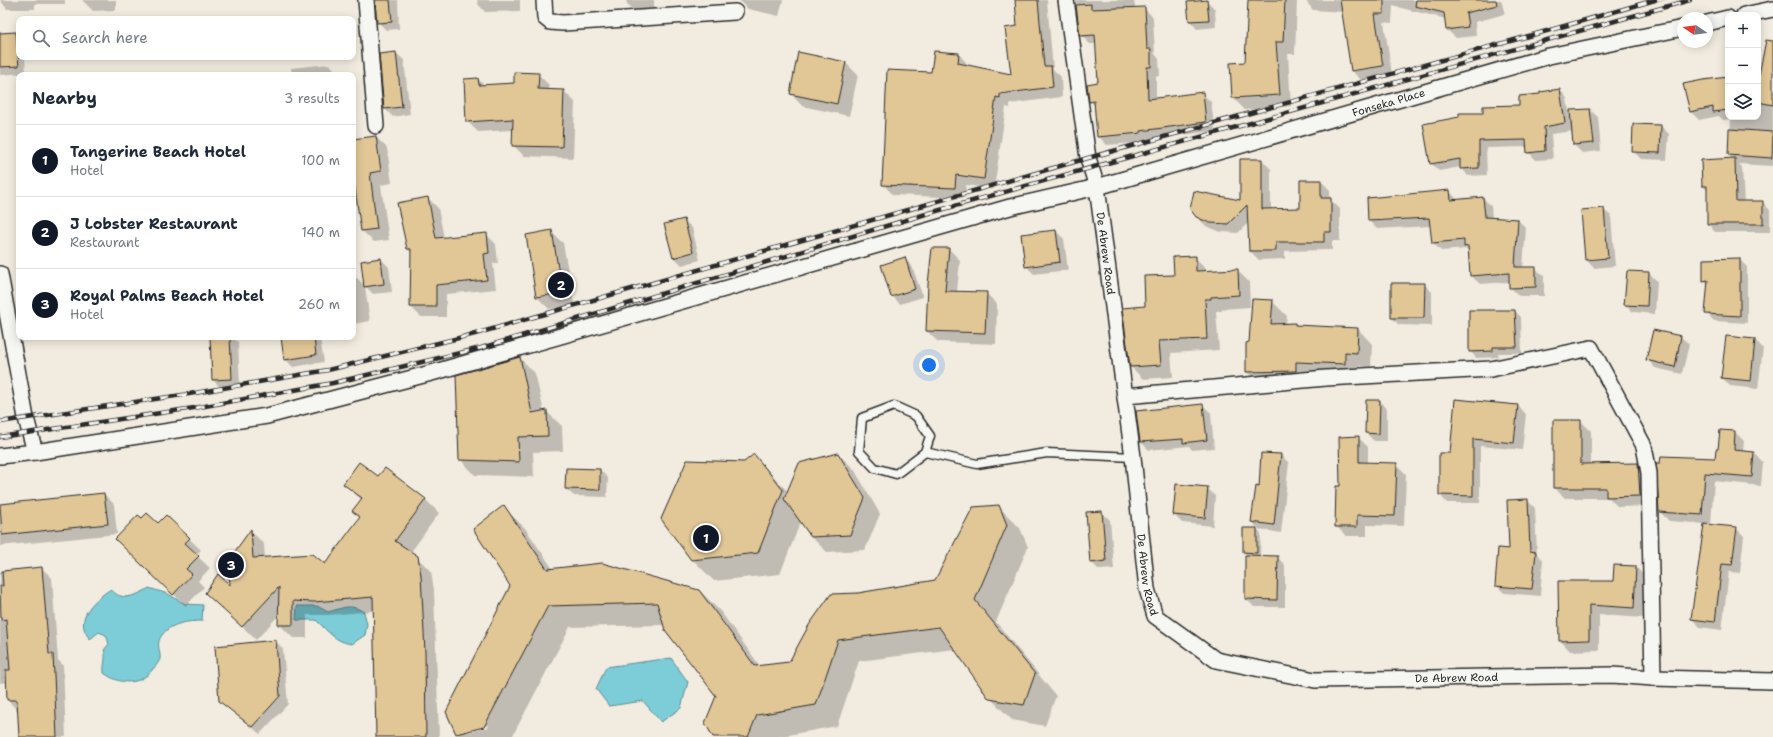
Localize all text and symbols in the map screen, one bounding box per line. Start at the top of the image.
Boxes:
north arrow [1677,12,1713,48]
map controls [1725,12,1761,120]
button: + [1725,12,1761,48]
search box [16,16,356,60]
icon: search [30,27,52,49]
text: Search here [62,28,148,48]
button: − [1725,48,1761,84]
button: layers [1725,84,1761,120]
street label: Fonseka Place [1351,85,1427,121]
text: Nearby [32,87,97,109]
text: 3 results [284,90,340,107]
text: Tangerine Beach Hotel [70,142,246,162]
text: 1 [42,152,48,169]
text: 100 m [301,152,340,169]
text: Hotel [70,162,104,179]
street label: De Abrew Road [1092,211,1118,296]
text: J Lobster Restaurant [70,214,238,234]
text: 2 [40,224,50,241]
text: 140 m [301,224,340,241]
text: Restaurant [70,234,140,251]
pin: 2 [548,270,574,300]
text: Royal Palms Beach Hotel [70,286,264,306]
text: 3 [40,296,50,313]
text: 260 m [298,296,340,313]
text: Hotel [70,306,104,323]
your location [919,355,939,375]
pin: 1 [693,523,719,553]
street label: De Abrew Road [1133,533,1162,618]
pin: 3 [218,550,244,580]
street label: De Abrew Road [1415,670,1498,686]

